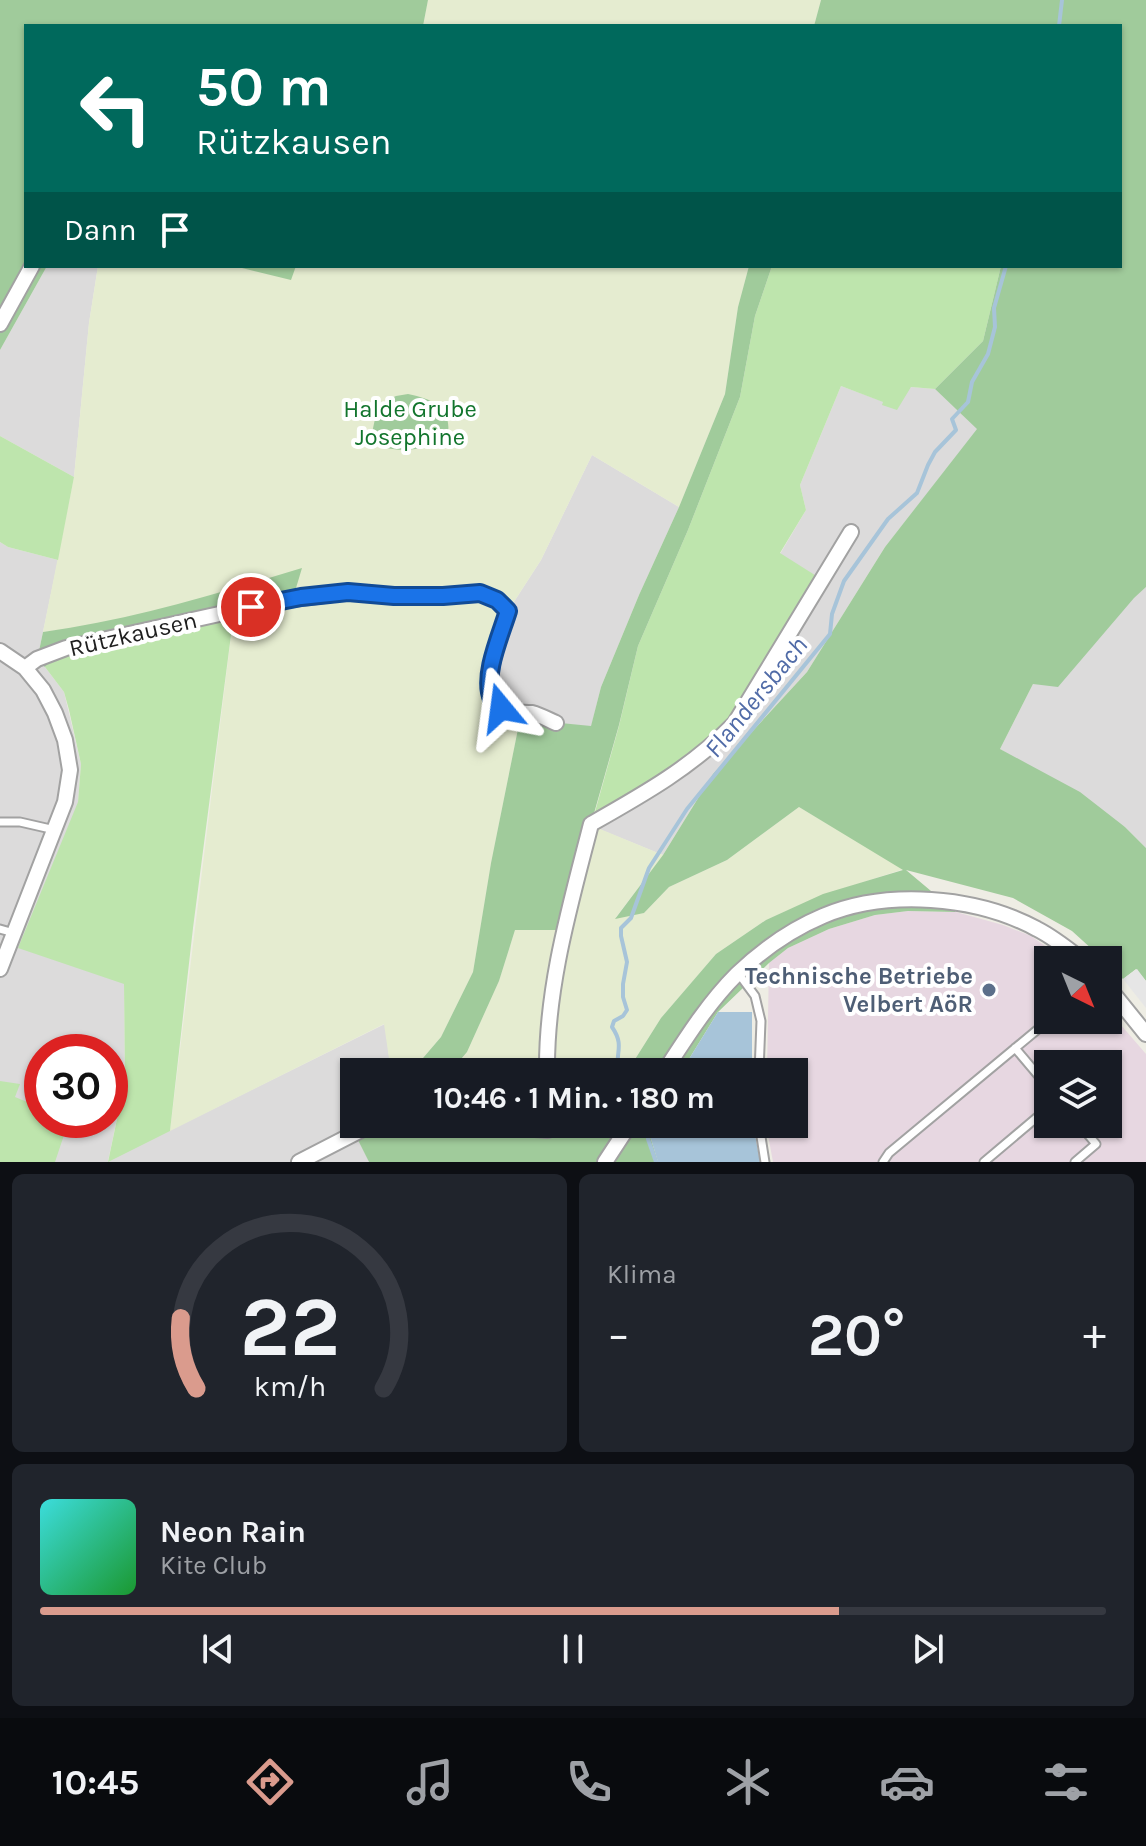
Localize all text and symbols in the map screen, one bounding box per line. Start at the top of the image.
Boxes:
text: 50 m [196,54,331,119]
icon: left [64,56,168,160]
text: Rützkausen [196,121,392,163]
icon: arrive [153,208,197,252]
text: Dann [64,212,137,248]
park label: Halde Grube Josephine [343,395,477,451]
pin [217,573,285,641]
icon: arrive [229,585,273,629]
street label: Rützkausen [66,606,200,662]
water label: Flandersbach [698,630,814,764]
position arrow [459,666,543,750]
north arrow [1034,946,1122,1034]
map controls [1034,946,1122,1138]
place label: Technische Betriebe Velbert AöR [745,962,973,1018]
marker: Technische Betriebe Velbert AöR [980,981,998,999]
speed limit sign: 30 [24,1034,128,1138]
button: layers [1034,1050,1122,1138]
text: 10:46 · 1 Min. · 180 m [433,1080,715,1116]
text: Klima [607,1259,676,1290]
text: 22 [239,1279,340,1376]
text: 20° [808,1300,905,1370]
text: − [607,1309,630,1360]
text: + [1083,1309,1106,1360]
text: km/h [253,1370,326,1403]
text: Neon Rain [160,1514,306,1550]
text: Kite Club [160,1550,267,1581]
icon: previous [196,1627,240,1671]
icon: pause [551,1627,595,1671]
icon: next [906,1627,950,1671]
icon: directions [242,1754,298,1810]
icon: music [402,1754,458,1810]
icon: phone [561,1754,617,1810]
icon: climate [720,1754,776,1810]
icon: car [879,1754,935,1810]
icon: filters [1038,1754,1094,1810]
text: 10:45 [52,1761,139,1803]

